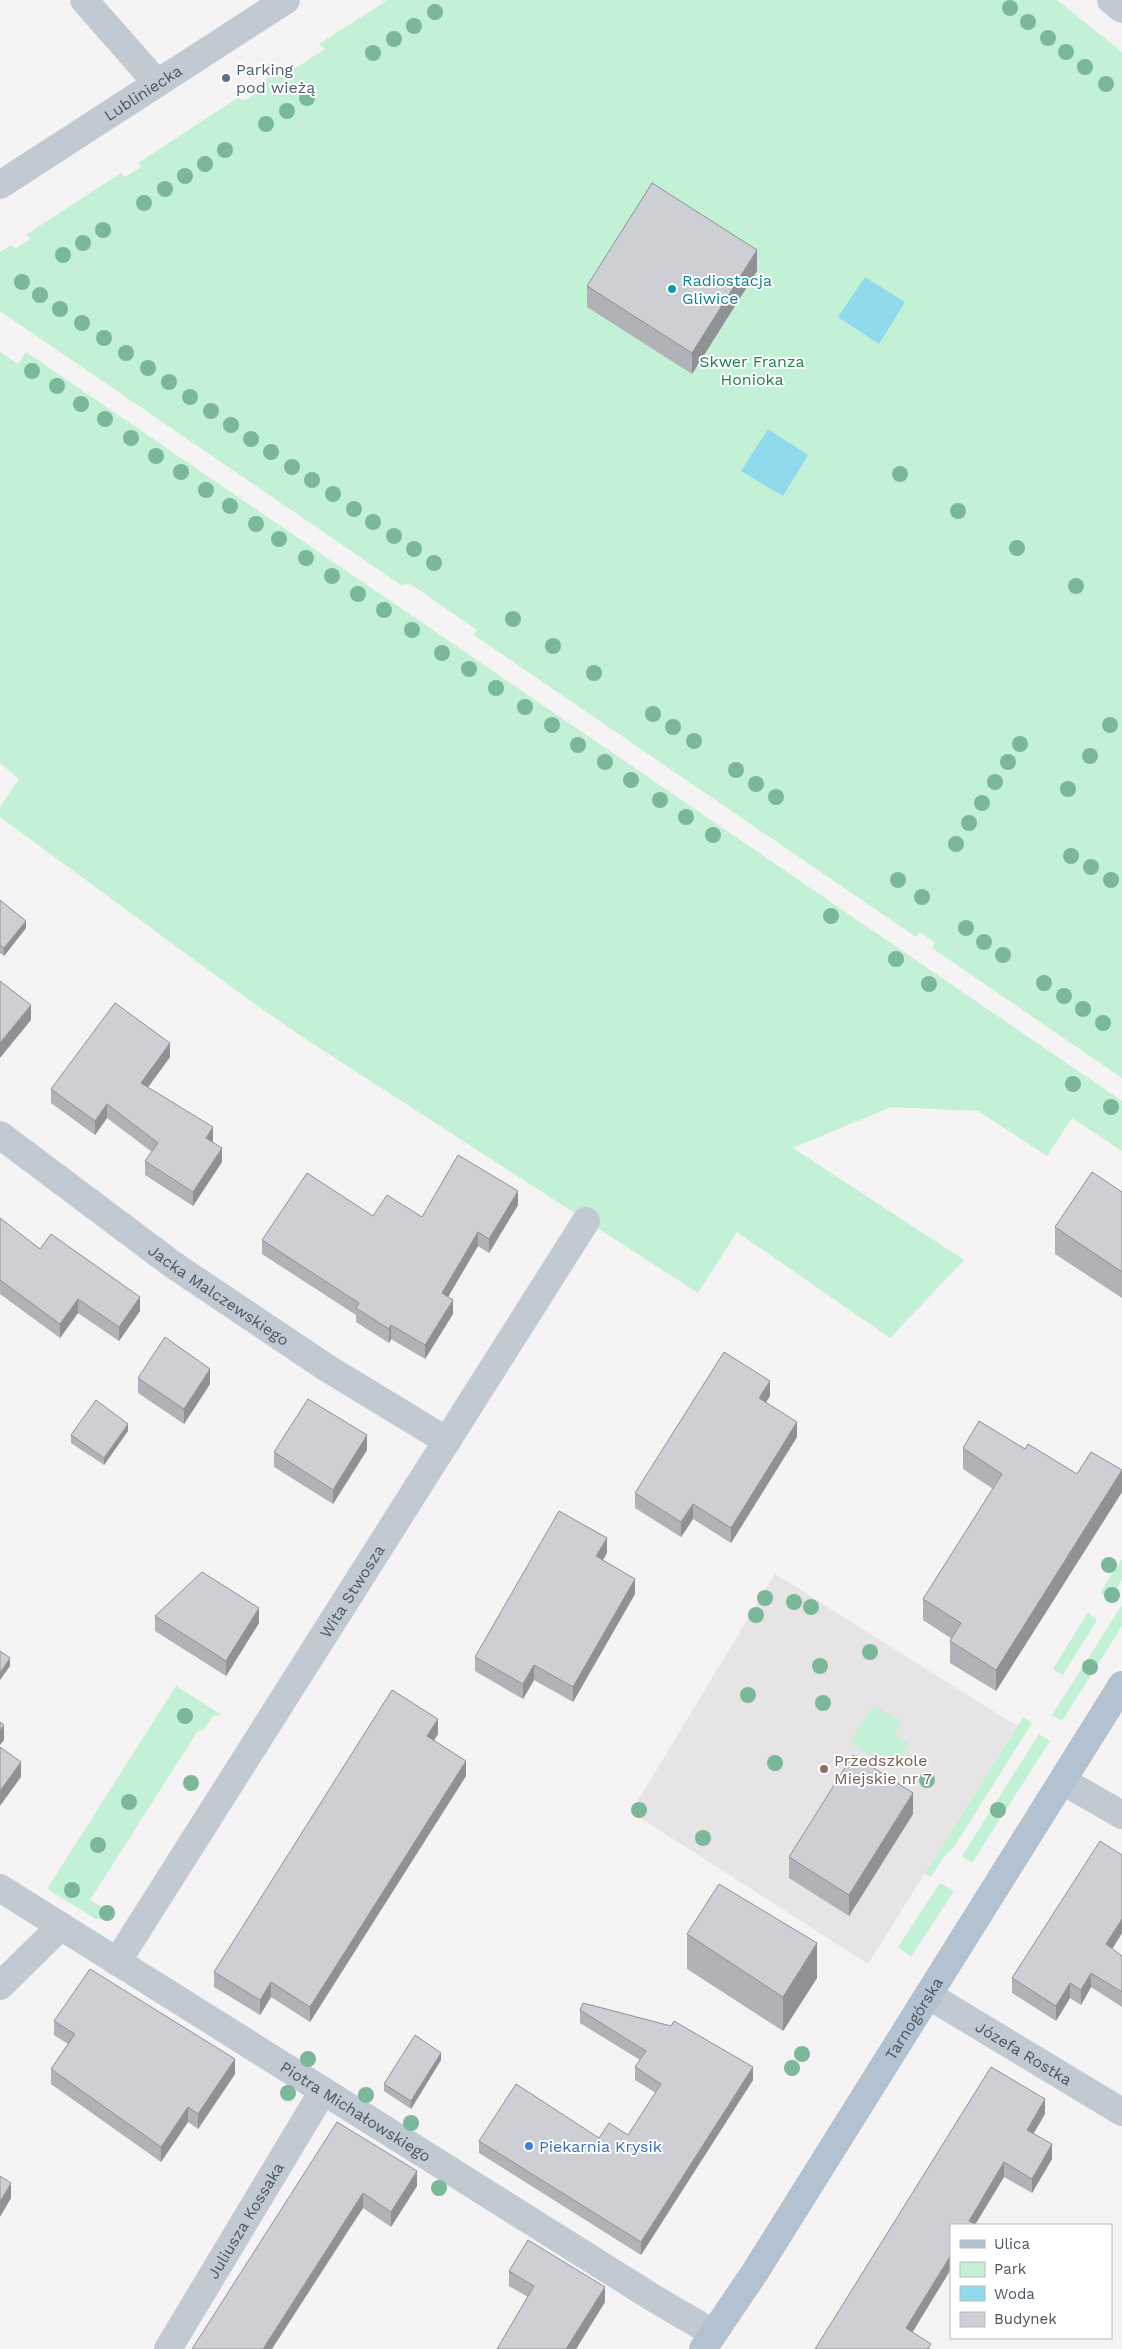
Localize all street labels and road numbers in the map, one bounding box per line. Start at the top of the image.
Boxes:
street label: Lubliniecka [100,61,185,125]
street label: Jacka Malczewskiego [145,1240,293,1349]
street label: Wita Stwosza [315,1541,388,1641]
street label: Tarnogórska [881,1974,947,2063]
street label: Józefa Rostka [972,2017,1076,2089]
street label: Piotra Michałowskiego [277,2057,435,2166]
street label: Juliusza Kossaka [203,2159,287,2282]

